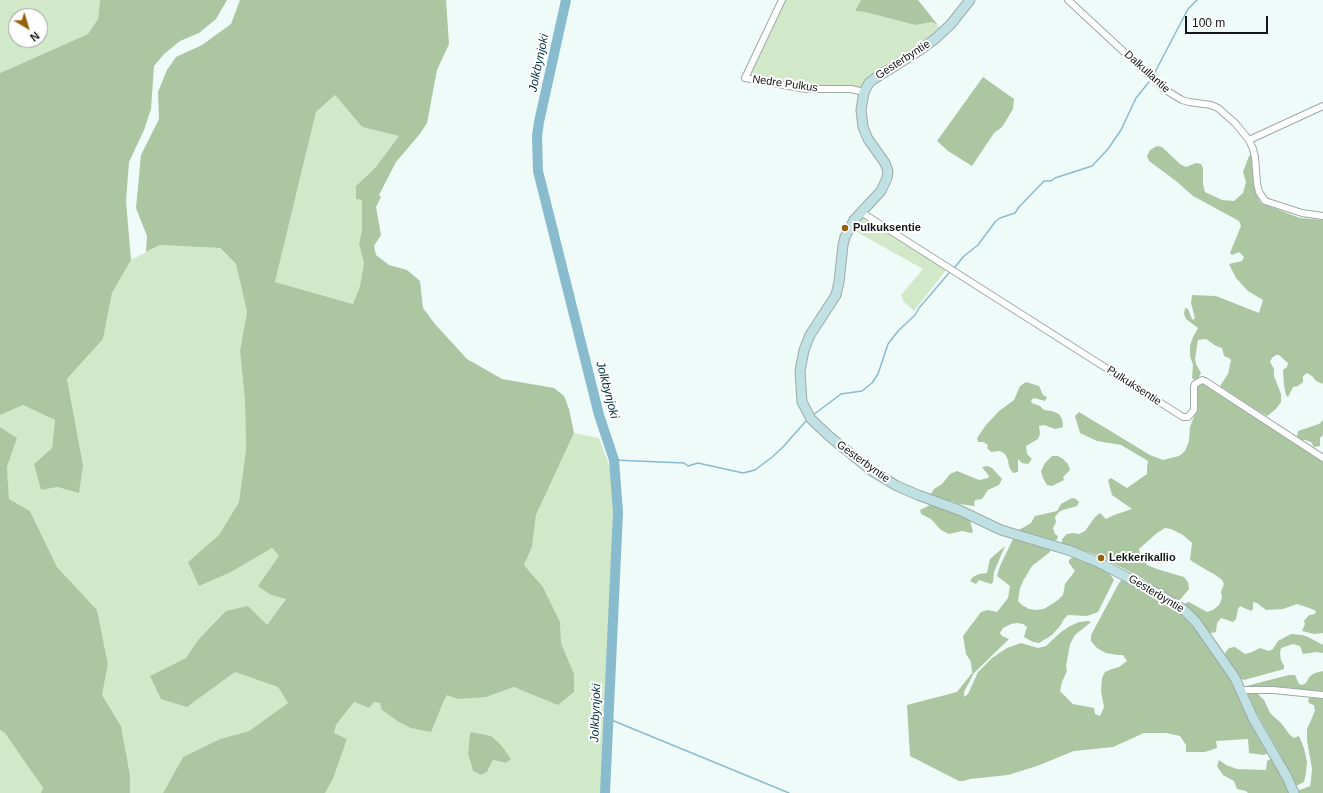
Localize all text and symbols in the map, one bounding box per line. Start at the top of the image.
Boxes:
north arrow [8,8,48,48]
scale bar [1187,8,1270,34]
text: 100 m [1192,16,1225,30]
text: N [28,29,42,44]
water label: Jolkbynjoki [526,33,552,93]
street label: Gesterbyntie [873,37,933,83]
street label: Dalkullantie [1121,48,1173,96]
street label: Nedre Pulkus [751,73,819,95]
place label: Pulkuksentie [853,221,921,235]
marker: Pulkuksentie [840,223,850,233]
water label: Jolkbynjoki [592,360,622,420]
street label: Pulkuksentie [1104,363,1164,409]
street label: Gesterbyntie [834,438,892,486]
place label: Lekkerikallio [1109,551,1176,565]
marker: Lekkerikallio [1096,553,1106,563]
street label: Gesterbyntie [1126,572,1186,616]
water label: Jolkbynjoki [588,683,604,743]

